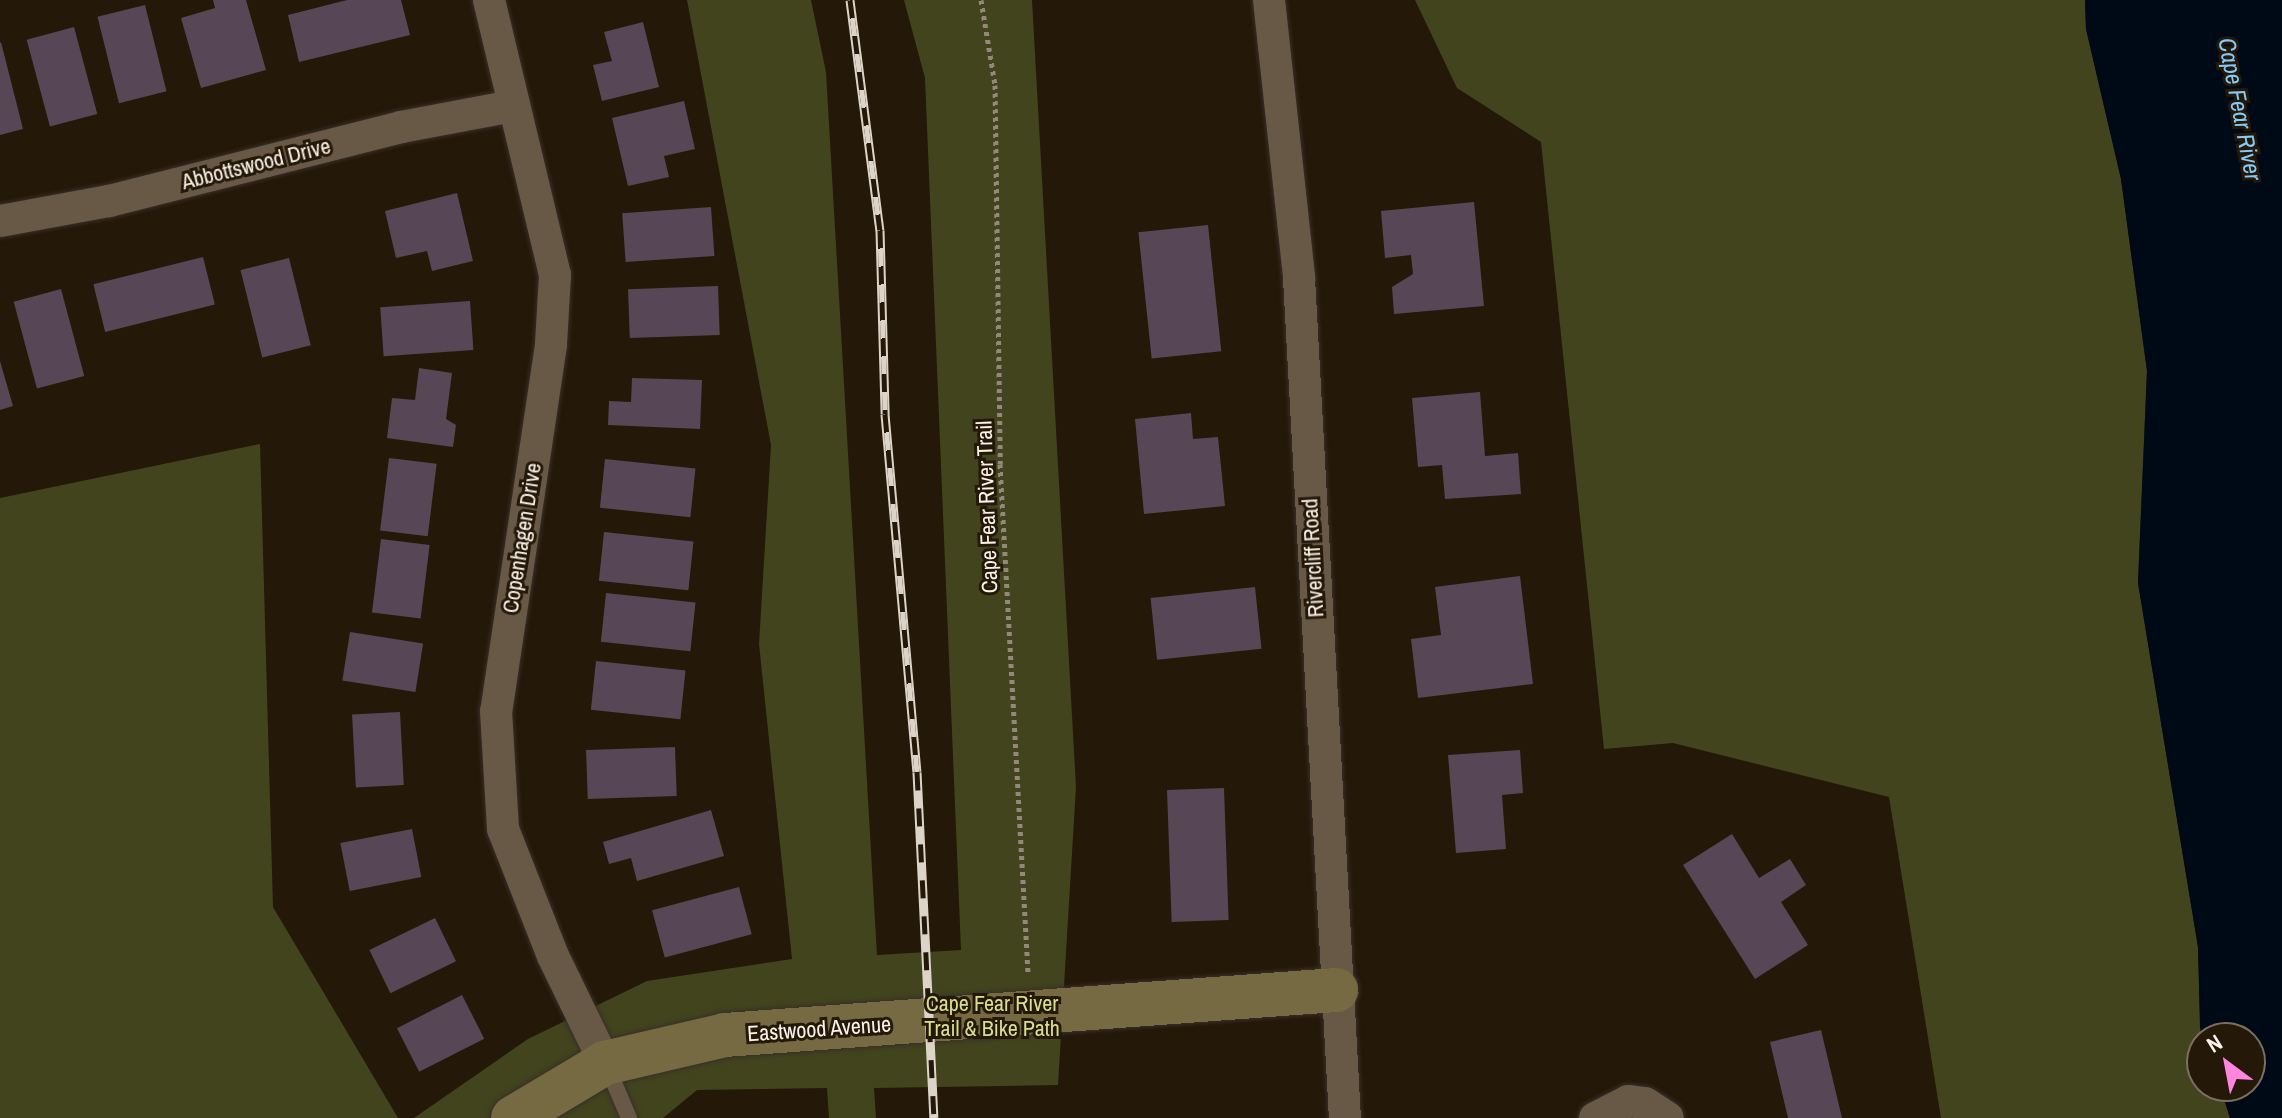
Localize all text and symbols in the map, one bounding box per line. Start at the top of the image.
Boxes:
water label: Cape Fear River [2212,35,2268,183]
street label: Abbottswood Drive [179,133,333,195]
street label: Cape Fear River Trail [971,420,1003,594]
street label: Copenhagen Drive [497,461,547,615]
street label: Rivercliff Road [1297,498,1329,618]
park label: Cape Fear River Trail & Bike Path [924,990,1060,1042]
street label: Eastwood Avenue [746,1011,892,1047]
north arrow [2186,1022,2266,1102]
text: N [2201,1027,2228,1060]

